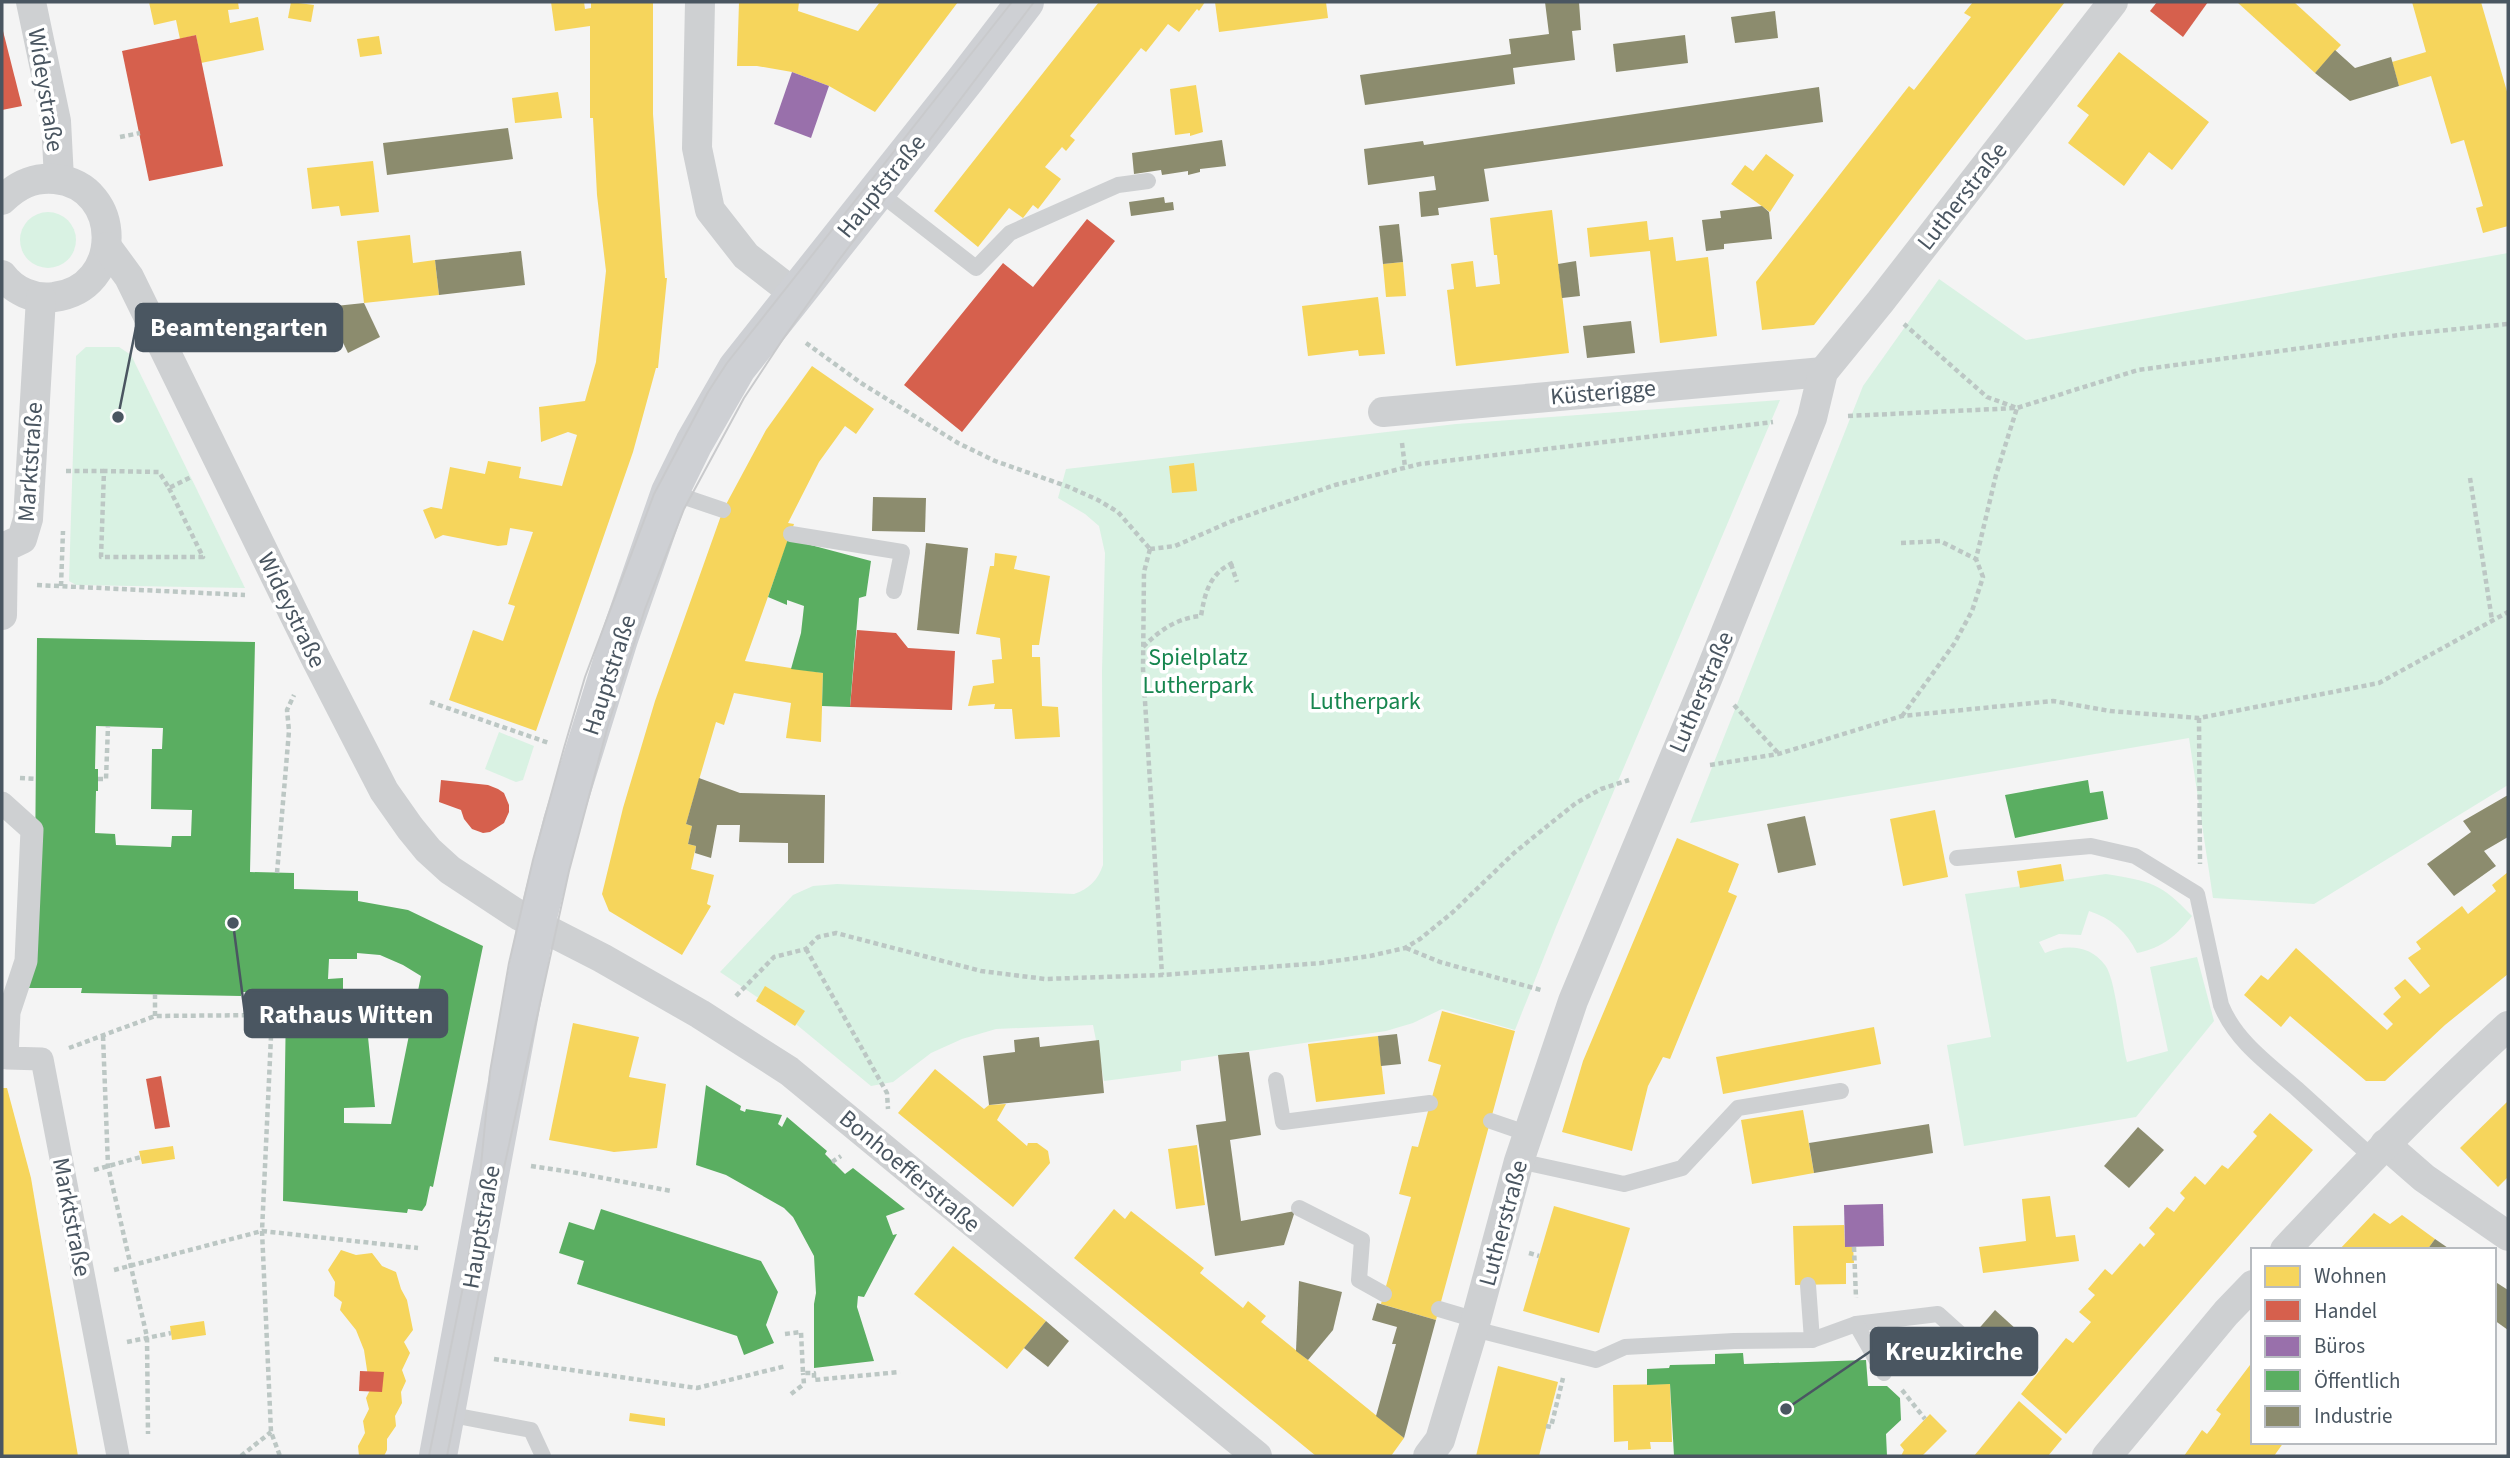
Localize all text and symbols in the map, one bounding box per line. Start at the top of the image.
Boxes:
street label: Wideystraße [18,26,73,154]
street label: Hauptstraße [829,127,934,246]
street label: Lutherstraße [1909,135,2016,258]
callout: Beamtengarten [136,304,342,351]
text: Beamtengarten [150,309,328,346]
street label: Küsterigge [1549,370,1657,415]
street label: Marktstraße [9,401,52,523]
street label: Wideystraße [249,547,335,674]
street label: Hauptstraße [574,610,645,740]
street label: Lutherstraße [1660,626,1743,758]
park label: Spielplatz Lutherpark [1142,640,1254,703]
park label: Lutherpark [1309,684,1421,719]
callout: Rathaus Witten [245,990,447,1037]
text: Rathaus Witten [259,996,433,1033]
street label: Bonhoefferstraße [831,1102,988,1241]
street label: Marktstraße [43,1155,100,1280]
street label: Lutherstraße [1470,1156,1537,1290]
street label: Hauptstraße [453,1163,510,1292]
legend [2251,1248,2496,1444]
text: Wohnen [2314,1261,2387,1291]
text: Handel [2314,1296,2377,1326]
callout: Kreuzkirche [1871,1328,2037,1375]
text: Büros [2314,1331,2365,1361]
text: Kreuzkirche [1885,1333,2023,1370]
text: Öffentlich [2314,1366,2400,1396]
text: Industrie [2314,1401,2392,1431]

